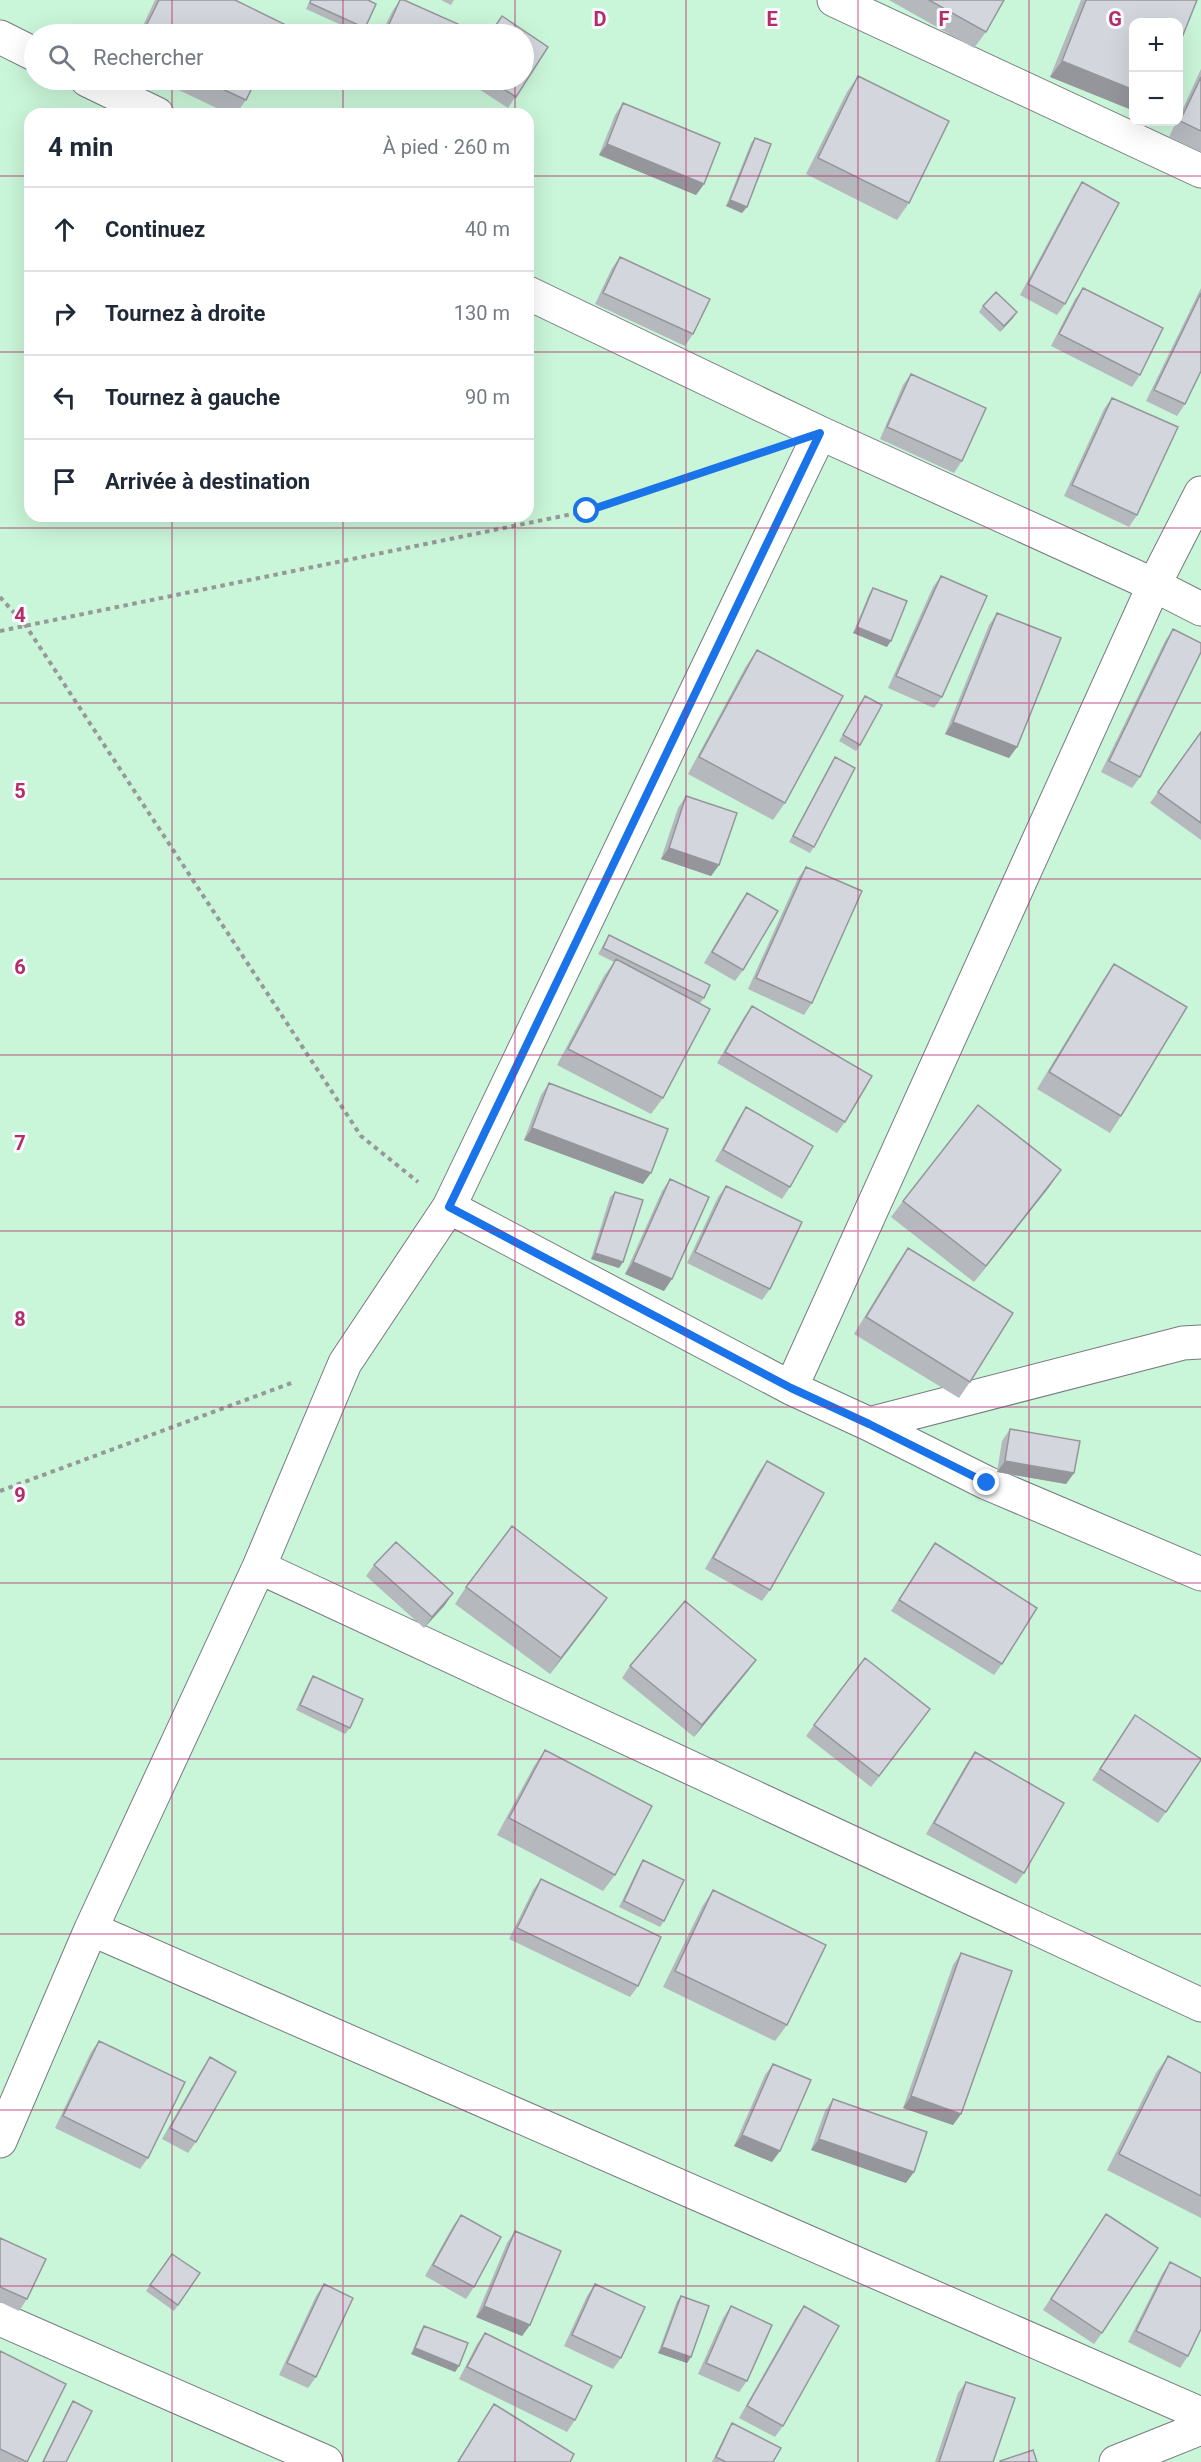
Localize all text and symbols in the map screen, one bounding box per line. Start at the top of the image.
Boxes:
text: D [594,7,607,31]
text: E [766,7,778,31]
text: F [939,7,950,31]
text: G [1108,7,1122,31]
map controls [1129,18,1183,126]
button: + [1129,18,1183,72]
search box [24,24,534,90]
icon: search [45,41,78,74]
text: Rechercher [93,45,204,70]
button: − [1129,72,1183,126]
text: 4 min [48,132,113,162]
text: À pied · 260 m [383,135,510,159]
icon: ahead [48,213,81,246]
text: Continuez [105,217,205,242]
text: 40 m [465,217,510,241]
icon: right [48,297,81,330]
text: Tournez à droite [105,301,265,326]
text: 130 m [454,301,510,325]
icon: left [48,381,81,414]
text: Tournez à gauche [105,385,280,410]
text: 90 m [465,385,510,409]
icon: arrive [48,465,81,498]
text: Arrivée à destination [105,469,310,494]
route start [573,497,599,523]
text: 4 [14,603,26,627]
text: 5 [14,779,26,803]
text: 6 [14,955,26,979]
text: 7 [14,1131,26,1155]
text: 8 [14,1307,26,1331]
route end [973,1469,999,1495]
text: 9 [14,1483,26,1507]

